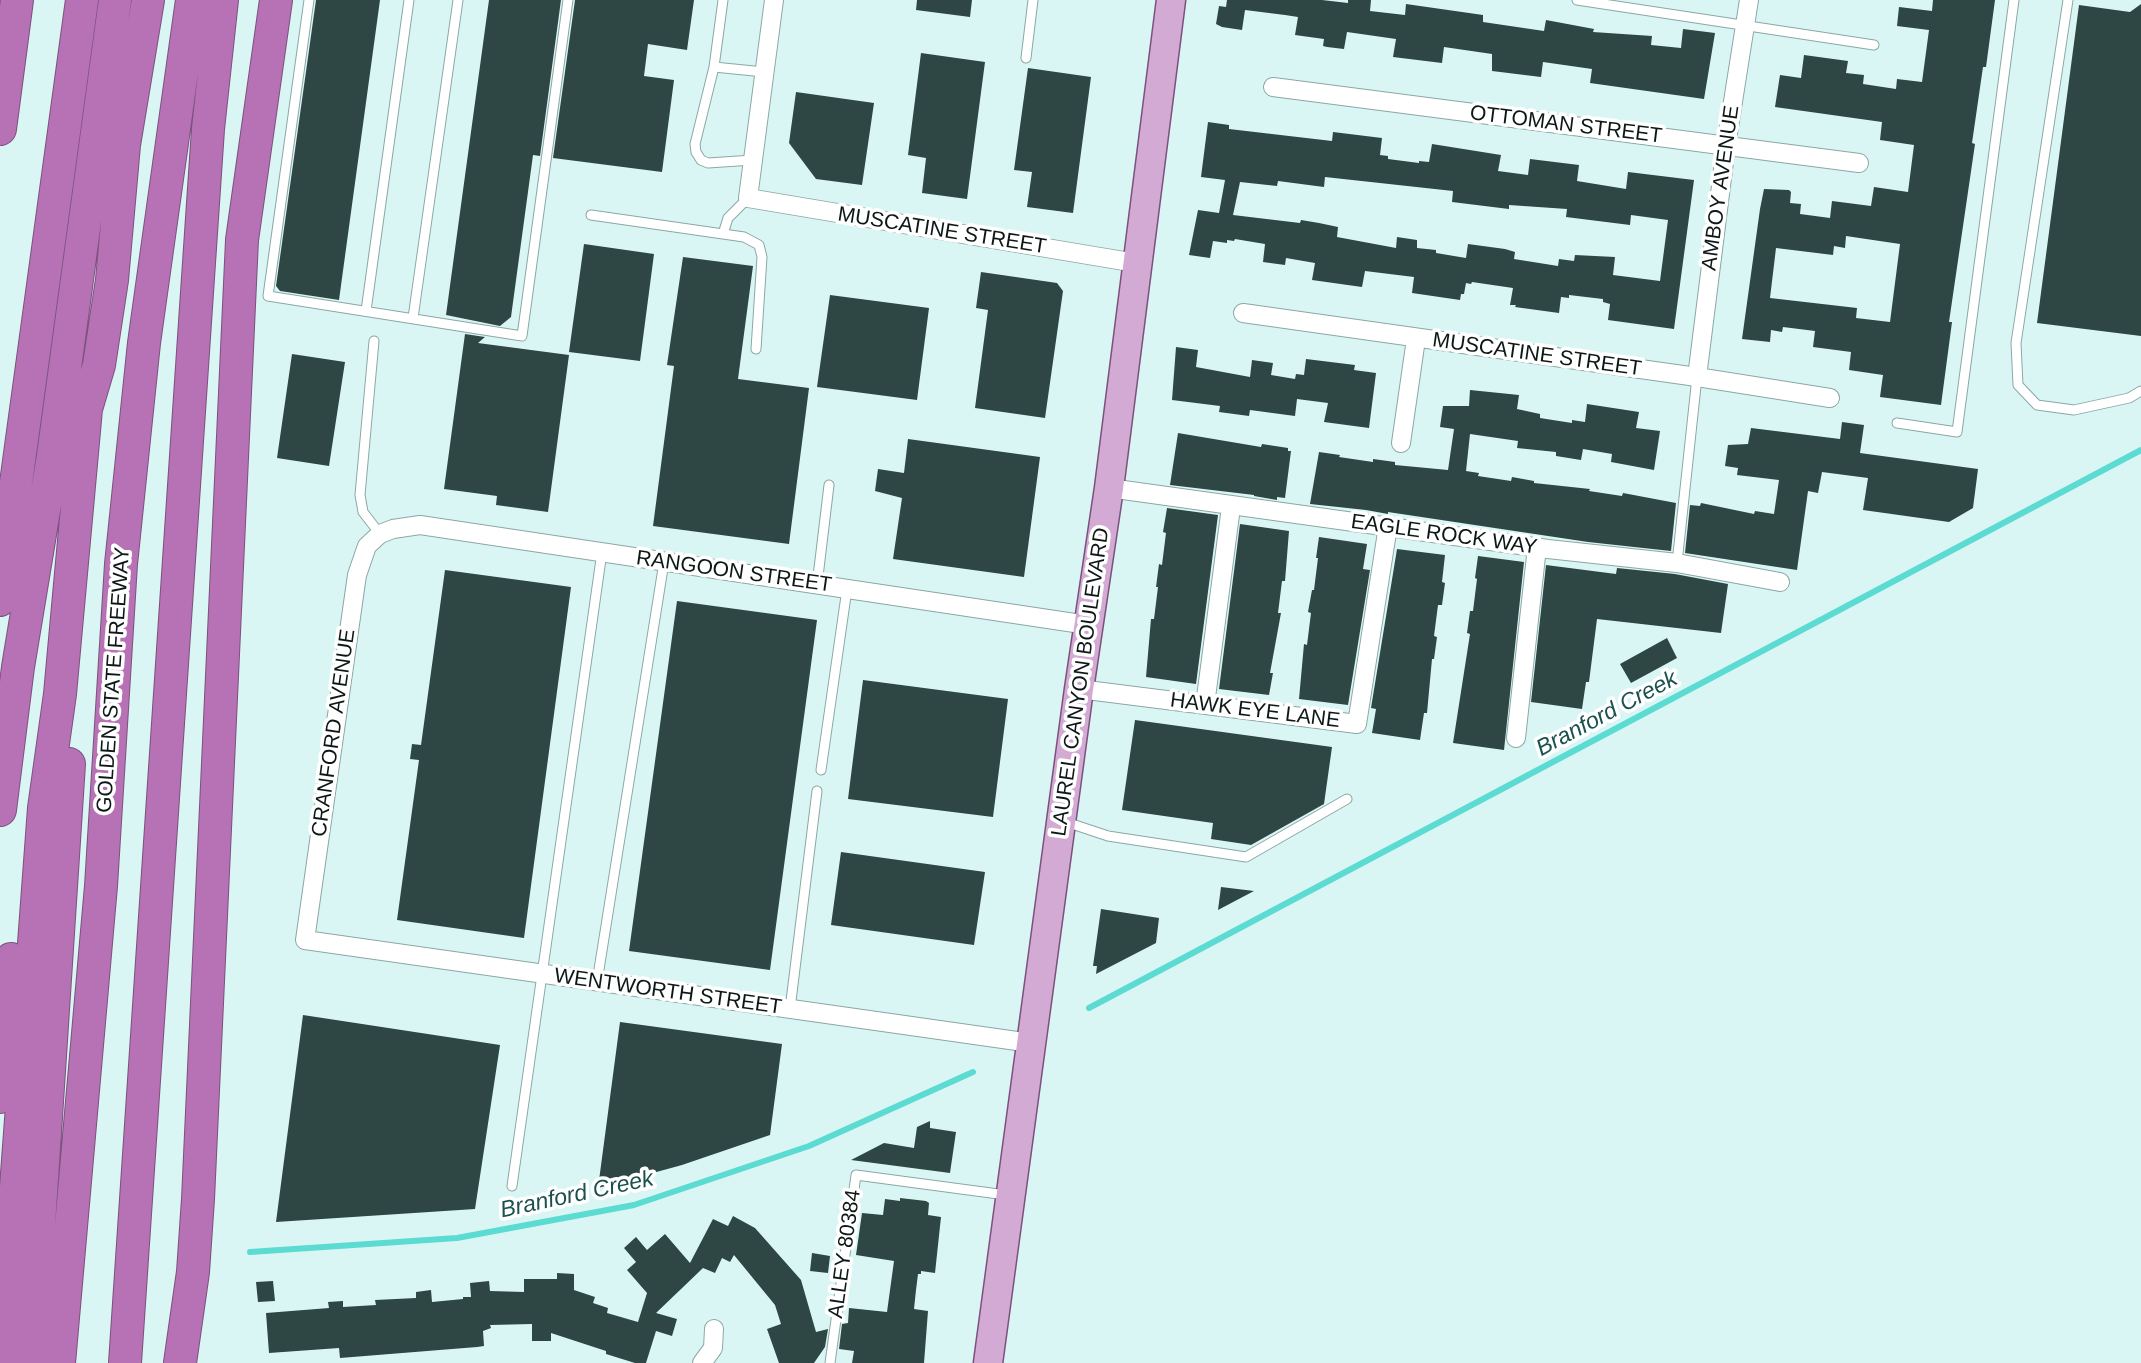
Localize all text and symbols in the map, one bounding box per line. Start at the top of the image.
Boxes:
street label: OTTOMAN STREET [1469,101,1663,149]
street label: AMBOY AVENUE [1697,104,1745,272]
street label: MUSCATINE STREET [836,202,1048,260]
street label: MUSCATINE STREET [1431,328,1643,382]
street label: EAGLE ROCK WAY [1349,509,1539,561]
street label: LAUREL CANYON BOULEVARD [1047,526,1115,838]
street label: GOLDEN STATE FREEWAY [92,546,136,814]
street label: RANGOON STREET [635,546,833,598]
street label: CRANFORD AVENUE [307,627,361,839]
water label: Branford Creek [1532,665,1682,763]
street label: HAWK EYE LANE [1169,688,1341,734]
street label: WENTWORTH STREET [553,964,783,1020]
water label: Branford Creek [498,1165,656,1225]
street label: ALLEY 80384 [824,1188,866,1320]

